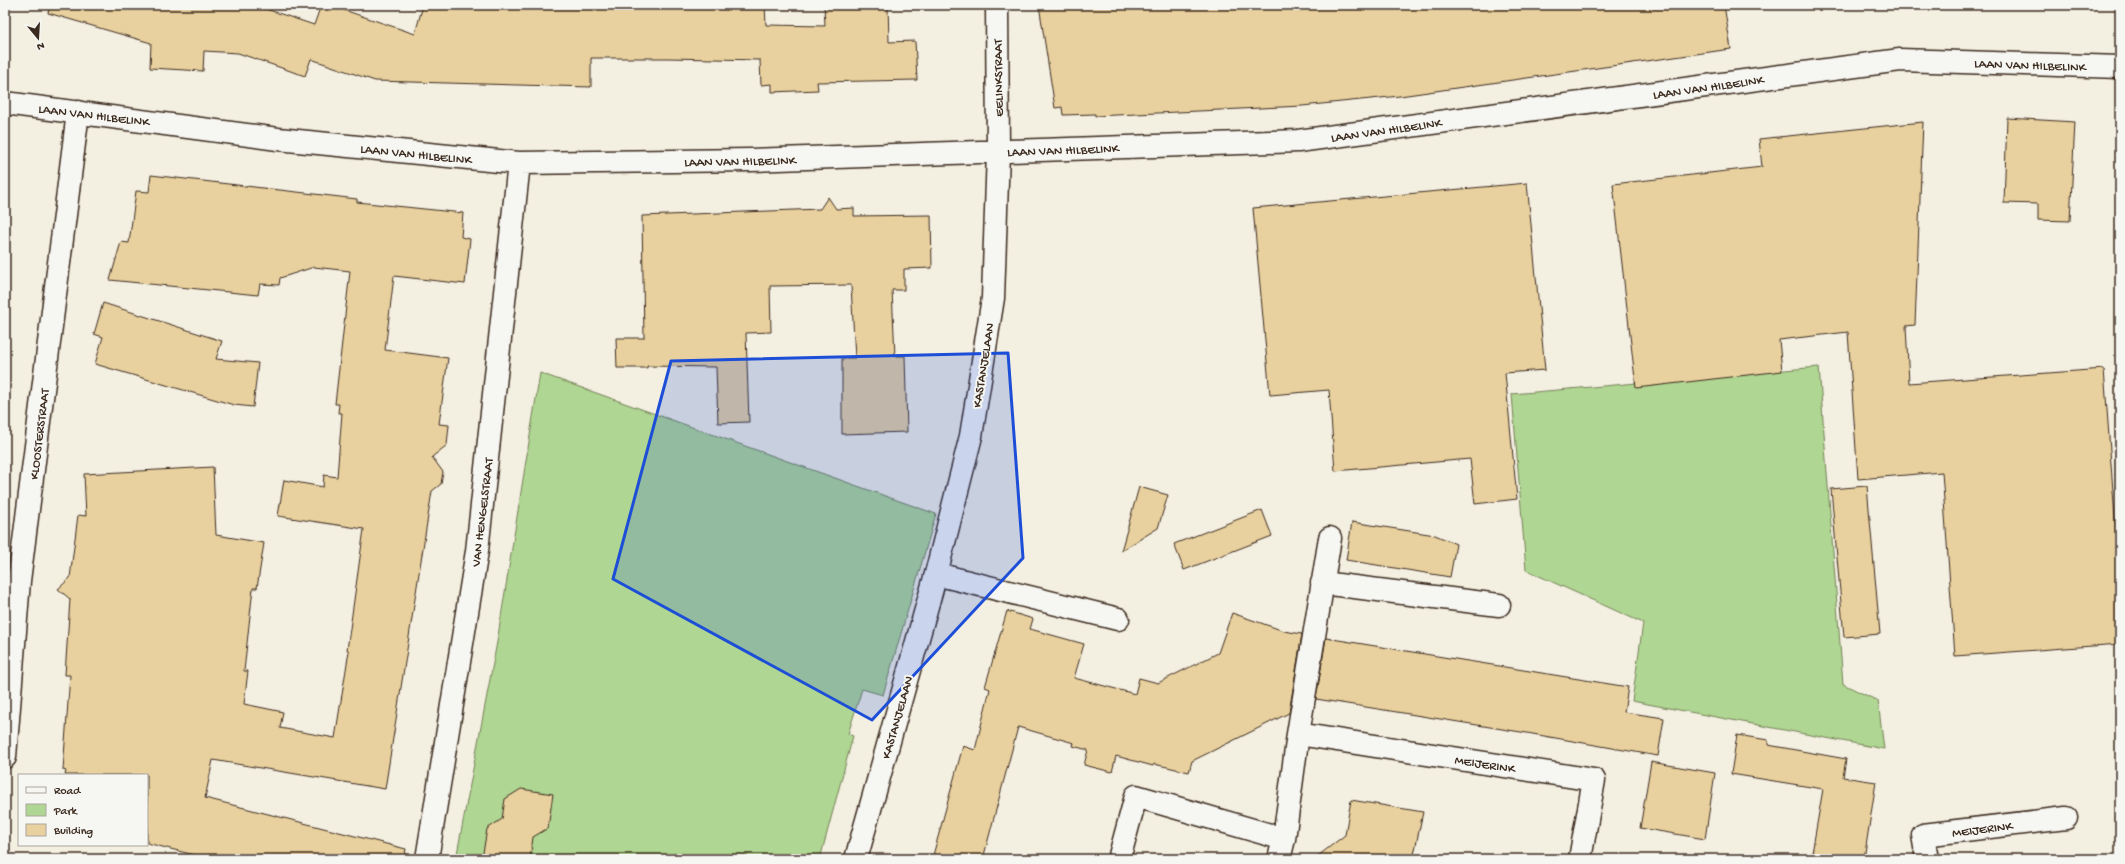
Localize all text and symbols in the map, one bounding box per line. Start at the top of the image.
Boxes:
north arrow [18,18,58,58]
street label: EELINKSTRAAT [991,38,1008,117]
text: N [35,39,46,52]
street label: LAAN VAN HILBELINK [1974,57,2088,76]
street label: LAAN VAN HILBELINK [1652,73,1767,104]
street label: LAAN VAN HILBELINK [37,102,152,131]
street label: LAAN VAN HILBELINK [1330,116,1445,147]
street label: LAAN VAN HILBELINK [359,142,474,169]
street label: LAAN VAN HILBELINK [1007,142,1121,161]
street label: LAAN VAN HILBELINK [684,154,798,171]
street label: KASTANJELAAN [970,322,999,409]
street label: KLOOSTERSTRAAT [27,387,54,481]
street label: VAN HENGELSTRAAT [469,456,498,569]
street label: KASTANJELAAN [879,674,917,761]
street label: MEIJERINK [1453,753,1518,778]
legend [18,774,148,846]
text: Road [54,785,81,799]
text: Park [53,805,79,819]
street label: MEIJERINK [1951,819,2015,842]
text: Building [53,825,93,839]

